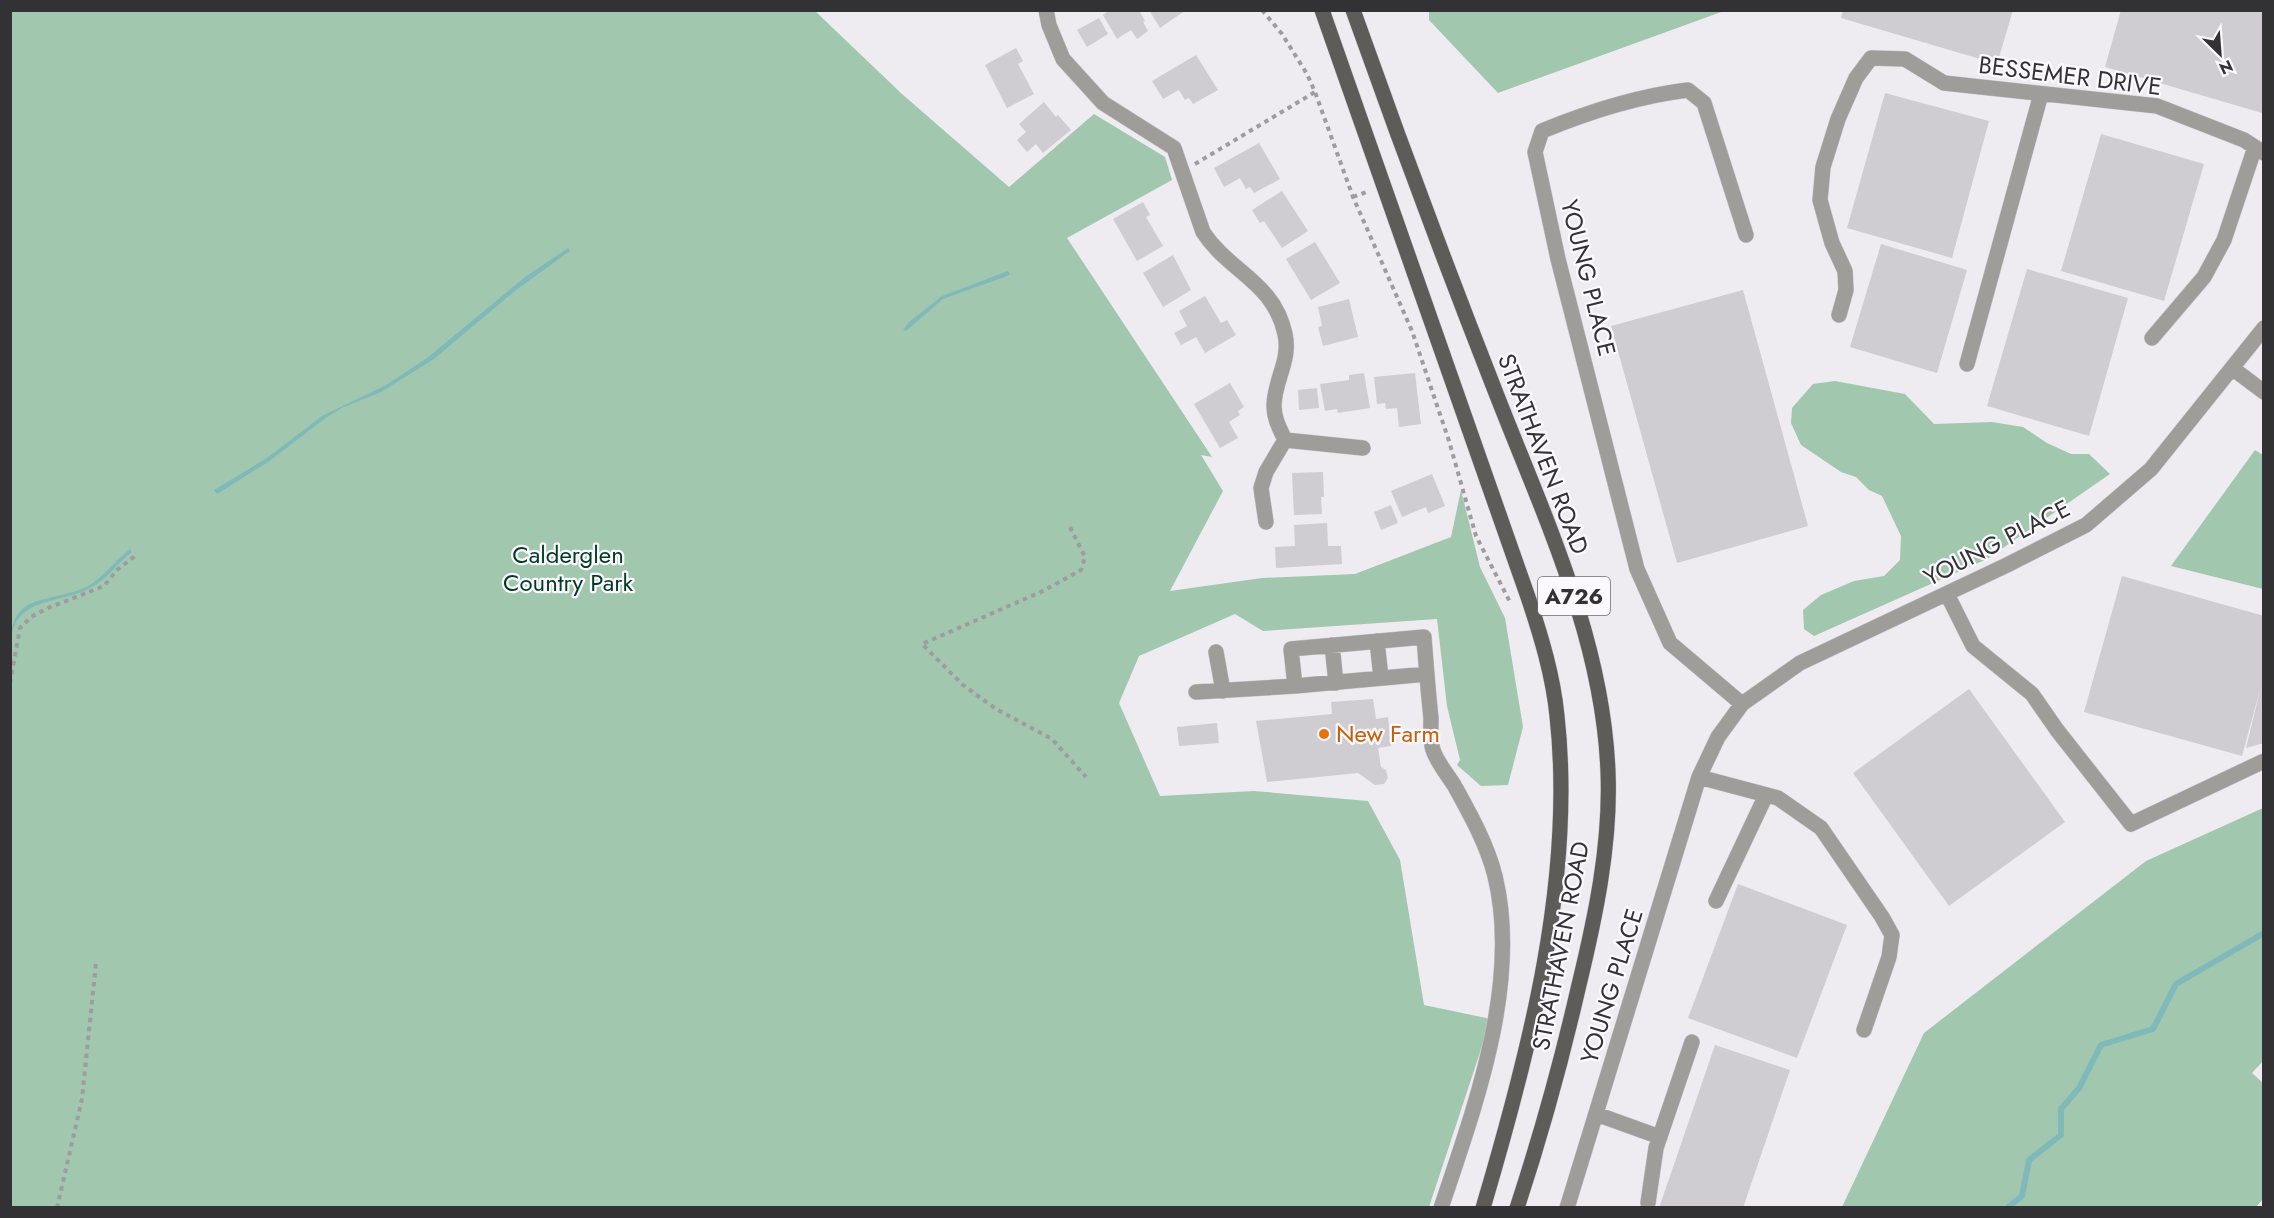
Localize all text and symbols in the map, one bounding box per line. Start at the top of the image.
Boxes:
north arrow [2190,24,2250,84]
street label: BESSEMER DRIVE [1977,47,2164,104]
text: N [2216,54,2237,80]
street label: YOUNG PLACE [1552,196,1625,360]
street label: STRATHAVEN ROAD [1489,348,1598,559]
street label: YOUNG PLACE [1918,491,2076,594]
park label: Calderglen Country Park [503,537,633,600]
road number: A726 [1538,577,1610,615]
place label: New Farm [1336,716,1440,751]
marker: New Farm [1317,727,1331,741]
street label: STRATHAVEN ROAD [1523,838,1598,1053]
street label: YOUNG PLACE [1571,904,1652,1068]

